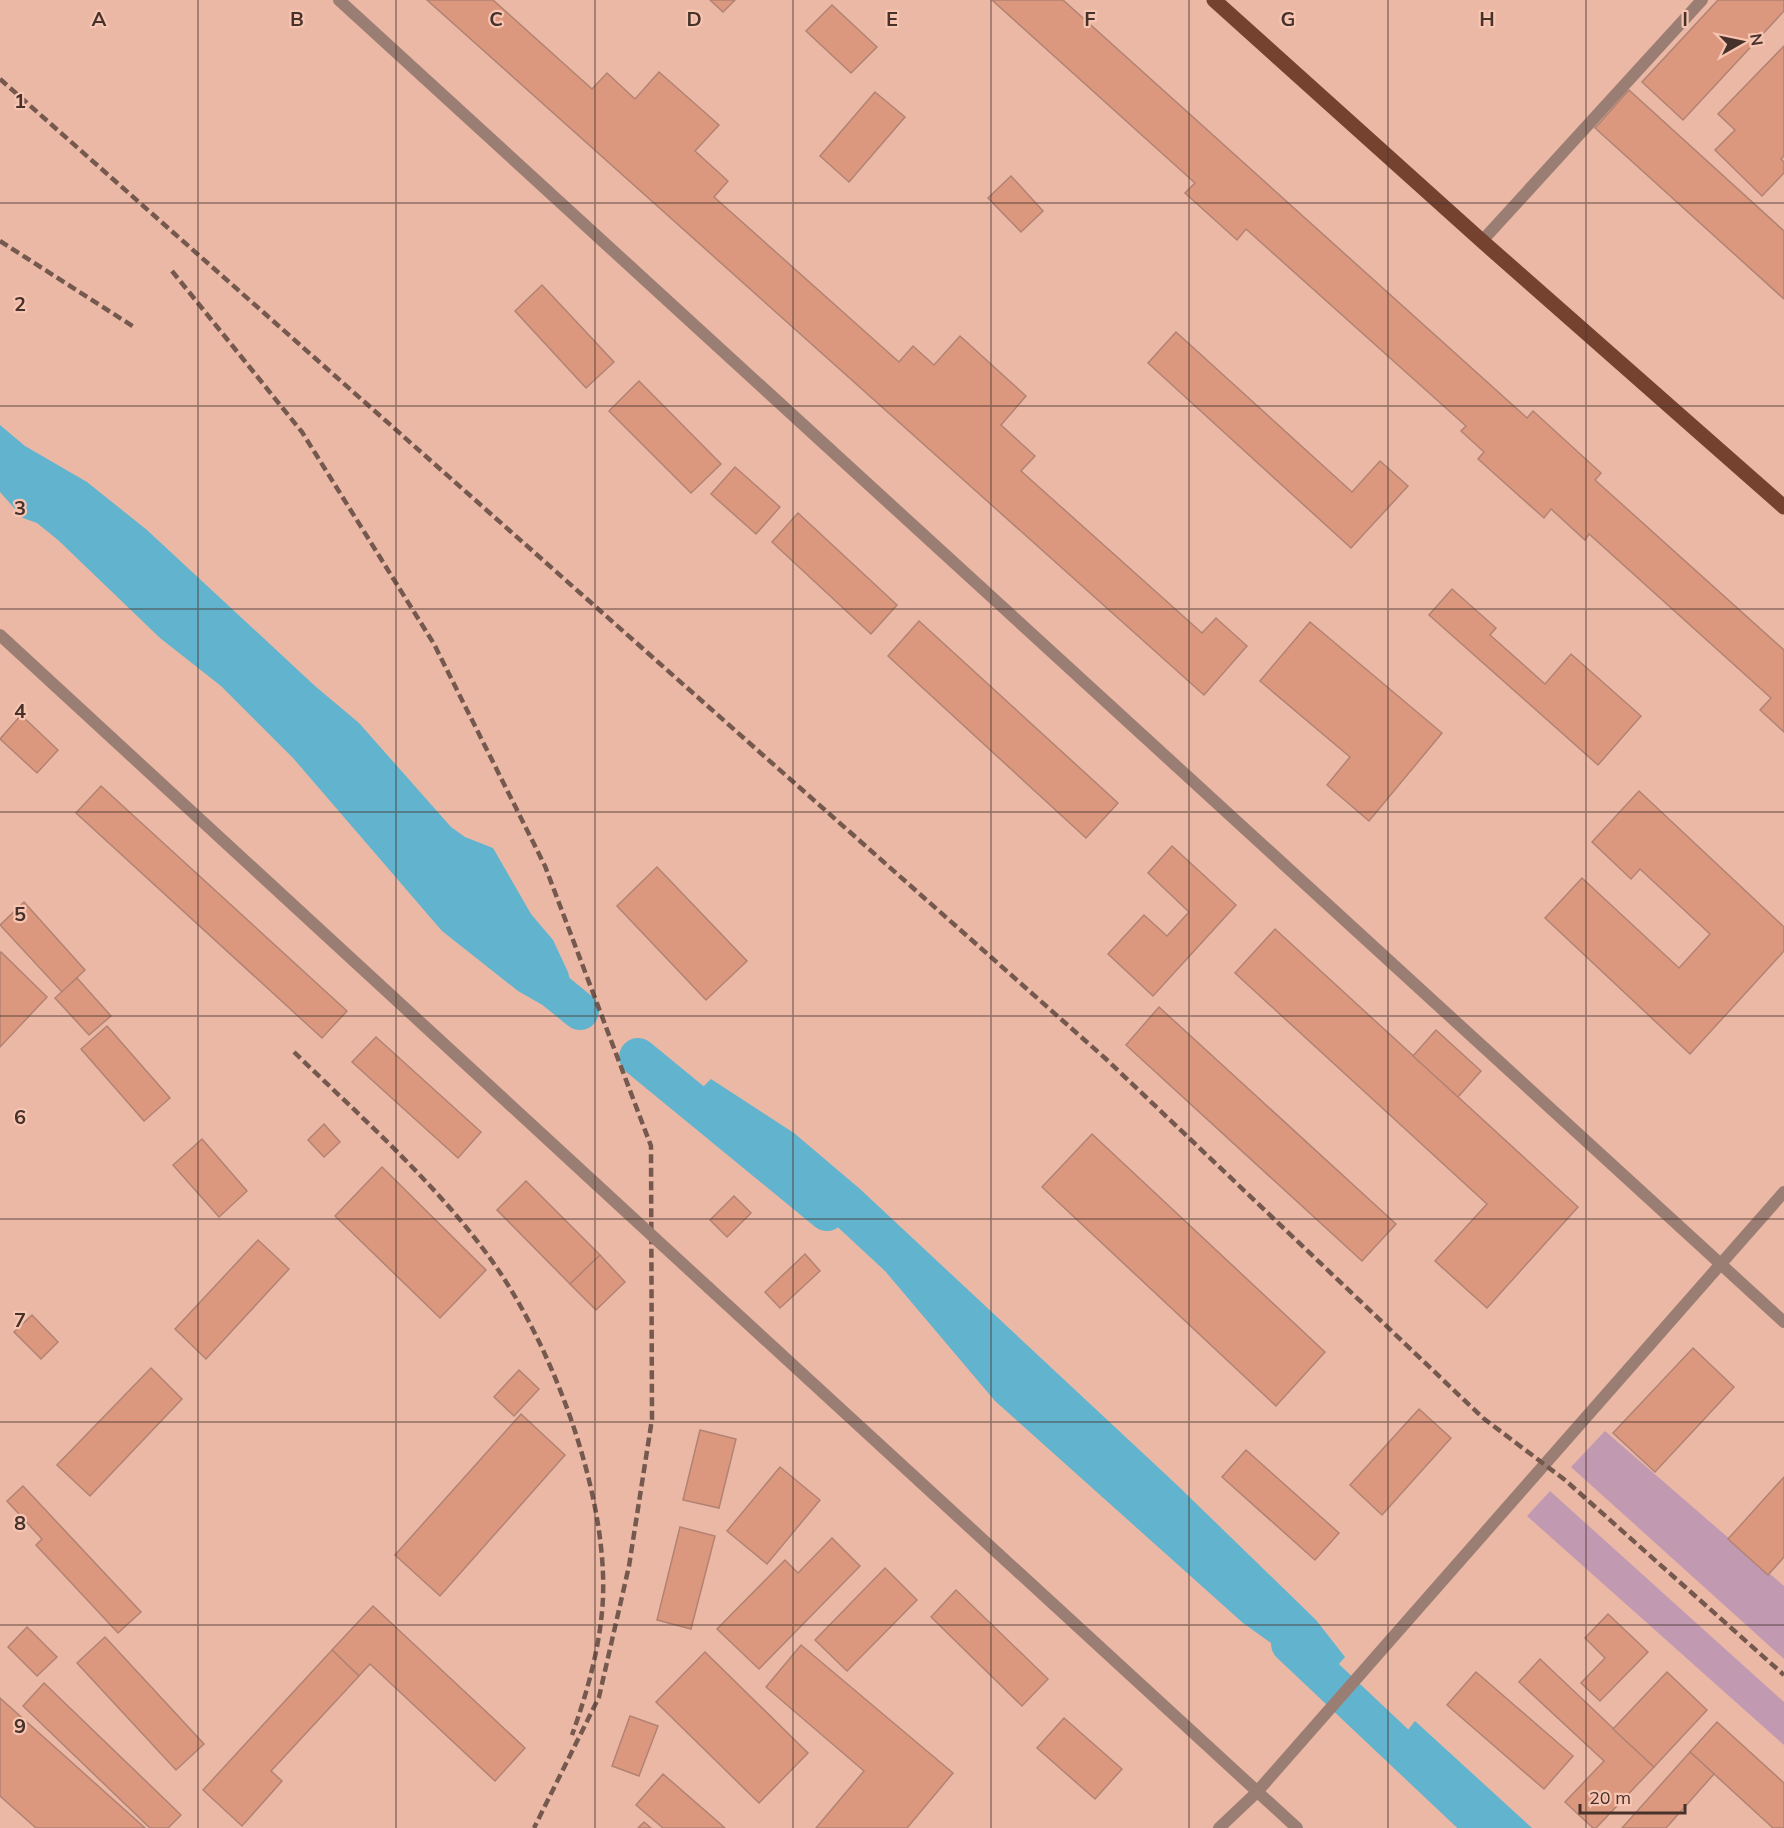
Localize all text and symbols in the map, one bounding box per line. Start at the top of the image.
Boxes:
text: A [92,6,107,31]
text: B [290,6,304,31]
text: C [489,6,503,31]
text: D [686,6,702,31]
text: E [886,6,898,31]
text: F [1084,6,1096,31]
text: G [1281,6,1295,31]
text: H [1479,6,1495,31]
text: I [1682,6,1688,31]
north arrow [1712,12,1772,72]
text: N [1746,32,1768,47]
text: 1 [14,88,26,113]
text: 2 [14,291,26,316]
text: 3 [14,495,26,520]
text: 4 [14,698,26,723]
text: 5 [14,901,26,926]
text: 6 [14,1104,26,1129]
text: 7 [14,1307,26,1332]
text: 8 [14,1510,26,1535]
text: 9 [14,1713,26,1738]
scale bar [1580,1777,1685,1815]
text: 20 m [1589,1786,1631,1809]

